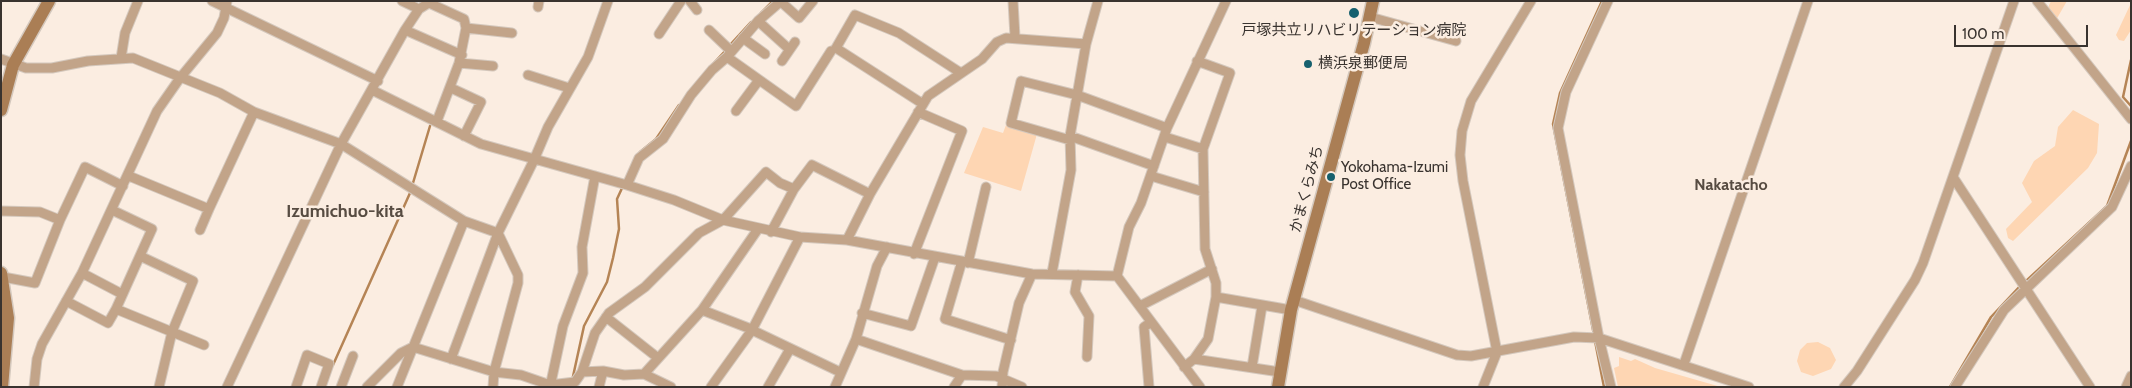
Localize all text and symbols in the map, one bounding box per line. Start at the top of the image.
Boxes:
marker: 戸塚共立リハビリテーション病院 [1347,6,1361,20]
scale bar [1957,15,2091,47]
place label: 戸塚共立リハビリテーション病院 [1242,22,1466,40]
text: 100 m [1962,25,2004,43]
place label: 横浜泉郵便局 [1318,55,1408,73]
marker: 横浜泉郵便局 [1302,58,1314,70]
street label: かまくらみち [1287,143,1327,235]
place label: Yokohama-Izumi Post Office [1341,159,1448,194]
marker: Yokohama-Izumi Post Office [1325,171,1337,183]
district label: Nakatacho [1694,175,1768,195]
district label: Izumichuo-kita [286,201,404,223]

